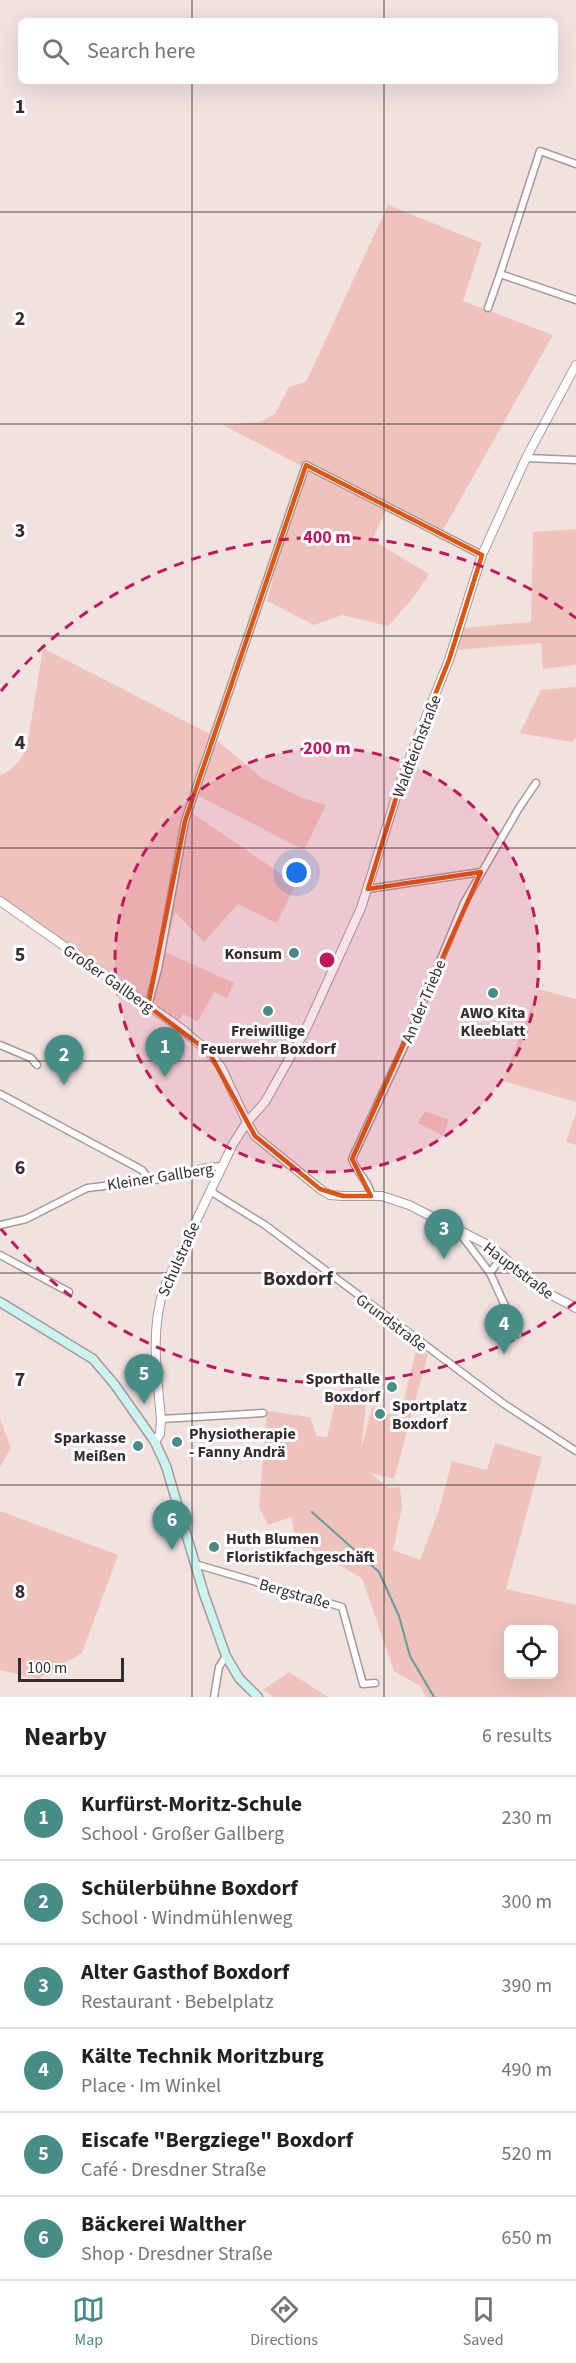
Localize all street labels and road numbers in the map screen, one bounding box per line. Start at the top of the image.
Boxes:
street label: Waldteichstraße [387,692,447,801]
street label: Großer Gallberg [59,939,158,1018]
street label: An der Triebe [397,956,451,1046]
street label: Kleiner Gallberg [106,1158,215,1196]
street label: Schulstraße [153,1219,205,1300]
street label: Hauptstraße [479,1237,558,1305]
street label: Grundstraße [351,1289,432,1357]
street label: Bergstraße [257,1573,333,1615]

